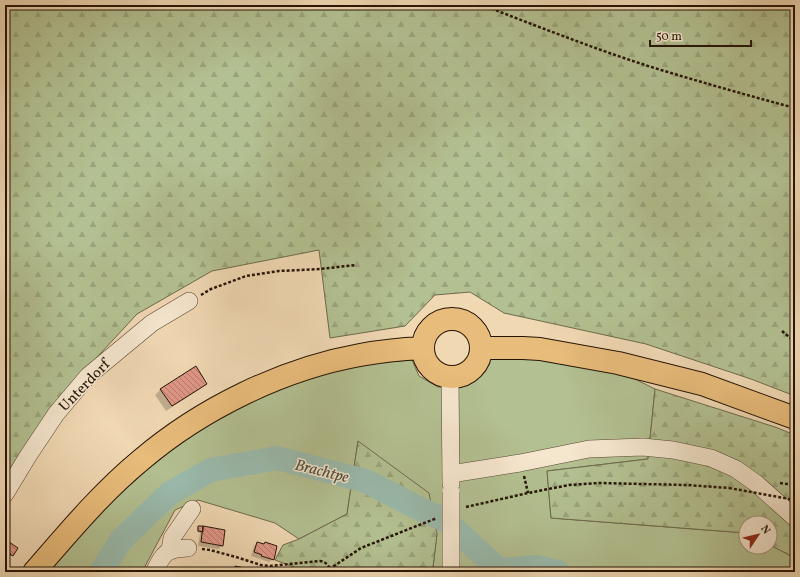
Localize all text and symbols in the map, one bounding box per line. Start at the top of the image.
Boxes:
scale bar [650,22,751,48]
text: 50 m [656,29,682,45]
street label: Unterdorf [55,354,117,417]
water label: Brachtpe [292,455,351,489]
north arrow [738,515,778,555]
text: N [757,523,773,538]

